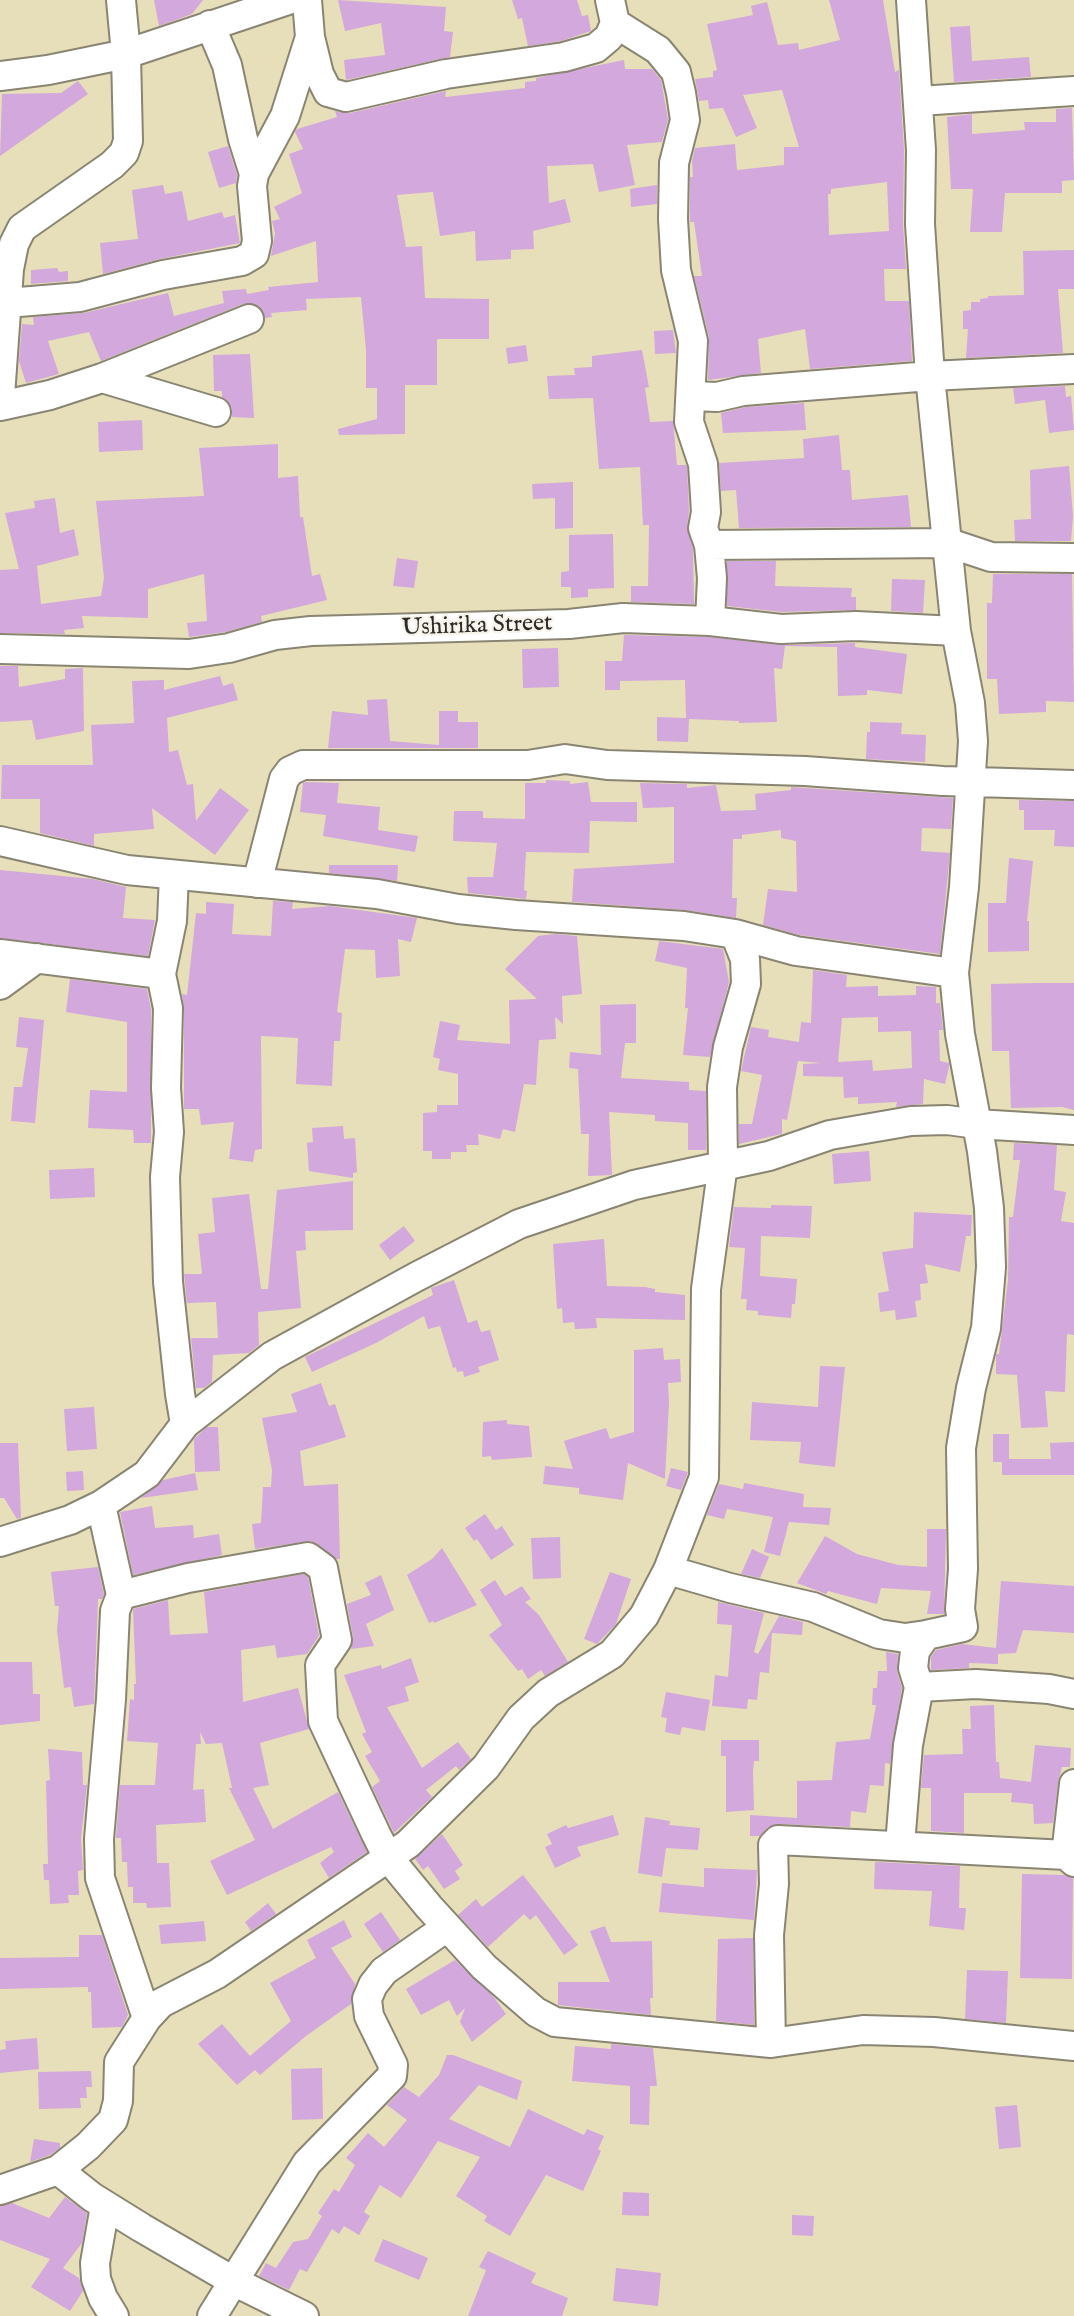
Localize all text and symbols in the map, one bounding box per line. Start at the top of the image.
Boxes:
street label: Ushirika Street [401,610,553,644]

